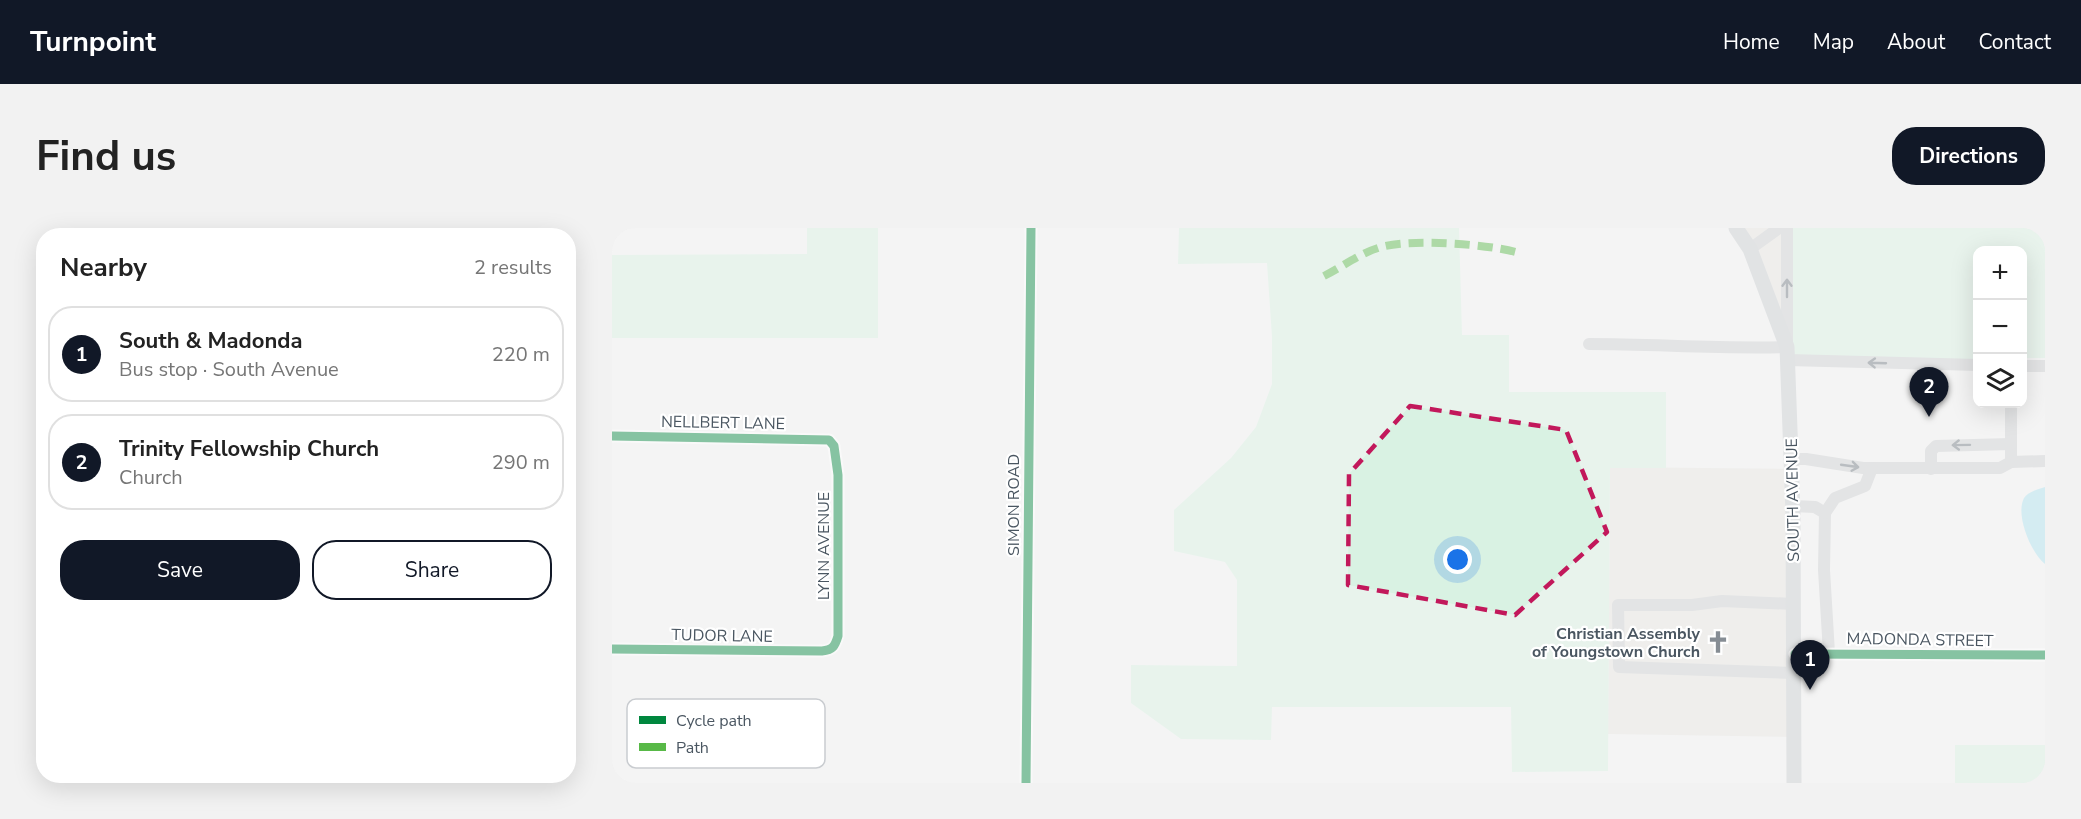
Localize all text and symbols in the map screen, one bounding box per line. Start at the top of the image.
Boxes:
text: Turnpoint [30,23,156,61]
text: Home [1723,28,1780,56]
text: Map [1813,28,1854,56]
text: About [1887,28,1945,56]
text: Contact [1978,28,2051,56]
button: Directions [1892,127,2045,185]
text: Find us [36,128,176,185]
map controls [1973,246,2027,408]
button: + [1973,246,2027,300]
text: Nearby [60,250,147,285]
text: 2 results [474,254,552,281]
one-way arrow [1781,279,1793,299]
button: − [1973,300,2027,354]
text: South & Madonda [119,326,303,356]
text: 1 [76,341,88,368]
text: 220 m [492,341,550,368]
button: layers [1973,354,2027,408]
text: Bus stop · South Avenue [119,356,339,383]
one-way arrow [1868,358,1888,369]
pin: 2 [1910,368,1948,417]
street label: NELLBERT LANE [661,411,785,435]
text: Trinity Fellowship Church [119,434,379,464]
street label: SOUTH AVENUE [1781,438,1805,562]
one-way arrow [1952,439,1972,451]
text: 2 [76,449,88,476]
text: 290 m [492,449,550,476]
street label: SIMON ROAD [1003,454,1025,556]
one-way arrow [1839,460,1859,471]
text: Church [119,464,183,491]
street label: LYNN AVENUE [813,492,835,600]
button: Save [60,540,300,600]
button: Share [312,540,552,600]
your location [1443,545,1472,574]
place label: Christian Assembly of Youngstown Church [1532,623,1701,663]
street label: TUDOR LANE [671,624,773,648]
street label: MADONDA STREET [1846,628,1994,652]
church icon: Christian Assembly of Youngstown Church [1705,629,1731,655]
pin: 1 [1790,640,1830,690]
legend [627,699,825,768]
text: Cycle path [676,710,752,732]
text: Path [676,737,709,759]

